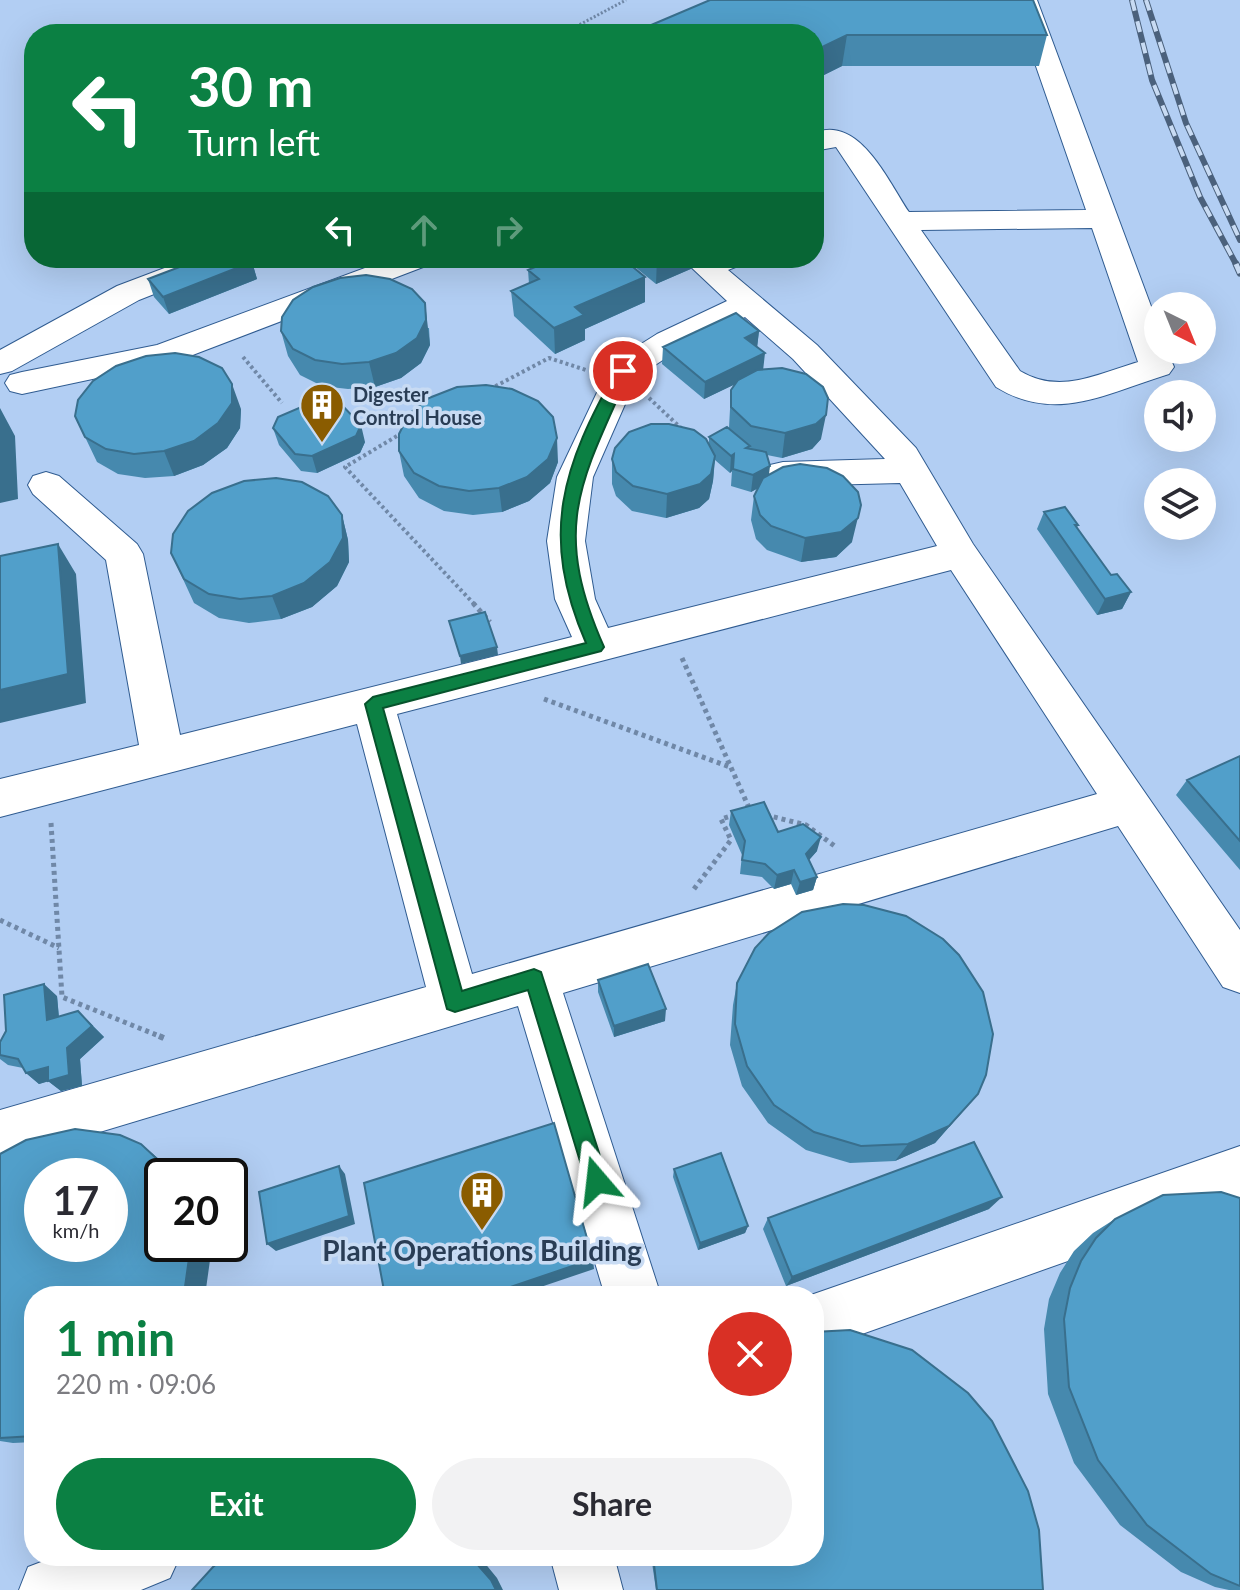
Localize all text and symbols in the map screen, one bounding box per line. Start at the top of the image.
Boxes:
text: 30 m [188,52,313,119]
icon: left [56,56,160,160]
text: Turn left [188,120,320,164]
icon: left [318,208,362,252]
icon: ahead [402,208,446,252]
icon: right [486,208,530,252]
north arrow [1144,292,1216,364]
map controls [1144,292,1216,540]
pin [589,337,657,405]
icon: arrive [601,349,645,393]
button: sound [1144,380,1216,452]
building icon: Digester Control House [298,381,346,444]
place label: Digester Control House [353,382,482,429]
button: layers [1144,468,1216,540]
position arrow [555,1139,639,1223]
speed limit sign: 20 [144,1158,248,1262]
building icon: Plant Operations Building [458,1169,506,1232]
text: 17 [53,1176,99,1224]
text: km/h [53,1218,99,1242]
place label: Plant Operations Building [322,1233,642,1267]
text: 1 min [56,1309,175,1366]
button: close [708,1312,792,1396]
text: 220 m · 09:06 [56,1368,216,1400]
button: Exit [56,1458,416,1550]
button: Share [432,1458,792,1550]

